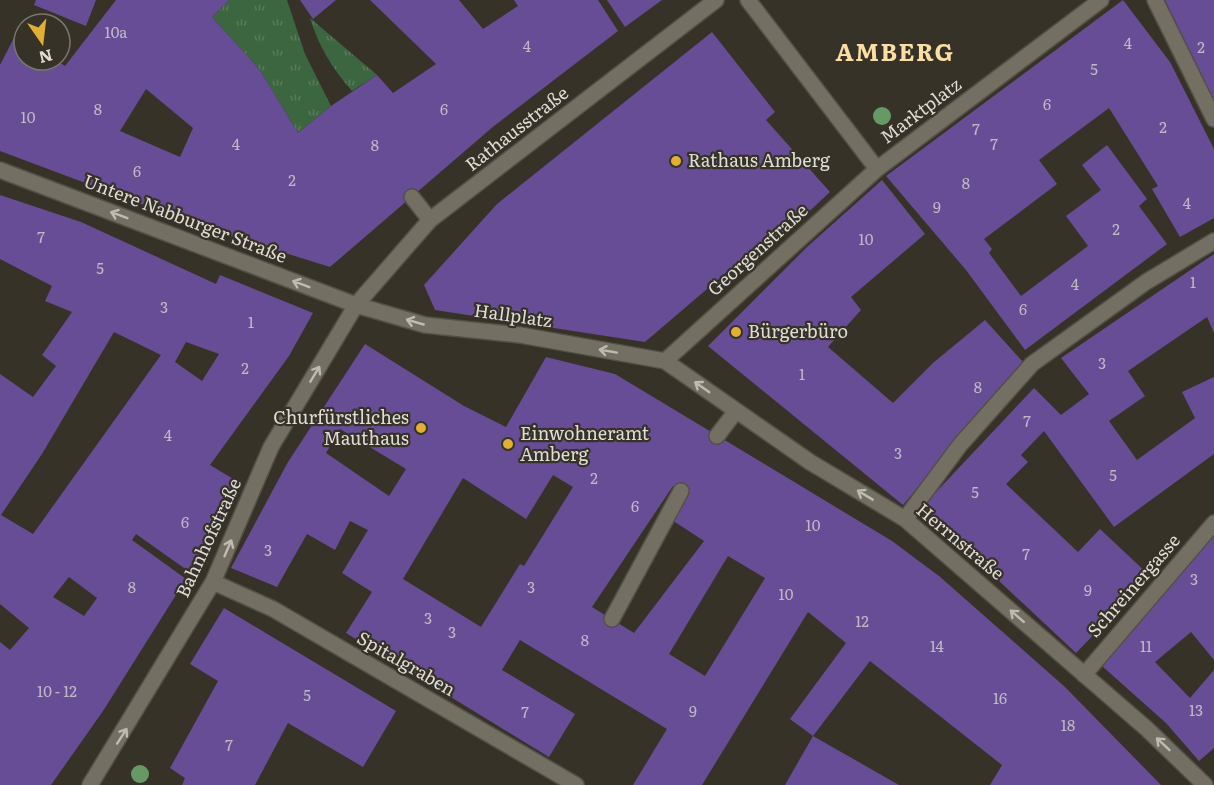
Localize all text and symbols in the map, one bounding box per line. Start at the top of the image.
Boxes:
north arrow [12,12,72,72]
house number: 10a [105,20,128,43]
house number: 4 [1124,31,1132,54]
district label: AMBERG [836,33,954,68]
house number: 4 [523,34,531,57]
house number: 2 [1197,35,1205,58]
text: N [36,44,55,71]
house number: 5 [1090,57,1098,80]
street label: Marktplatz [874,70,966,149]
street label: Rathausstraße [459,79,573,177]
house number: 6 [1043,92,1051,115]
house number: 8 [94,97,102,120]
house number: 6 [440,97,448,120]
house number: 10 [21,105,36,128]
house number: 2 [1159,115,1167,138]
house number: 7 [972,117,980,140]
house number: 4 [232,132,240,155]
house number: 7 [990,132,998,155]
house number: 8 [371,133,379,156]
place label: Rathaus Amberg [688,146,831,173]
marker: Rathaus Amberg [669,154,683,168]
house number: 6 [133,159,141,182]
street label: Untere Nabburger Straße [80,166,291,269]
house number: 2 [288,168,296,191]
house number: 8 [962,171,970,194]
house number: 4 [1183,191,1191,214]
house number: 9 [933,195,941,218]
street label: Georgenstraße [701,196,813,301]
one-way arrow [110,209,129,220]
house number: 2 [1112,217,1120,240]
house number: 7 [37,225,45,248]
house number: 10 [859,227,874,250]
house number: 5 [96,256,104,279]
house number: 1 [1190,270,1196,293]
house number: 4 [1071,272,1079,295]
one-way arrow [293,278,311,289]
house number: 3 [160,295,168,318]
street label: Hallplatz [472,296,554,333]
house number: 6 [1019,297,1027,320]
house number: 1 [248,310,254,333]
one-way arrow [406,316,425,327]
place label: Bürgerbüro [748,317,848,344]
marker: Bürgerbüro [729,325,743,339]
one-way arrow [598,345,618,356]
house number: 3 [1098,351,1106,374]
house number: 2 [241,356,249,379]
house number: 1 [799,362,805,385]
one-way arrow [310,366,322,383]
house number: 8 [974,375,982,398]
one-way arrow [695,381,711,393]
place label: Churfürstliches Mauthaus [273,403,409,451]
house number: 7 [1023,409,1031,432]
place label: Einwohneramt Amberg [520,419,650,467]
marker: Churfürstliches Mauthaus [414,421,428,435]
house number: 4 [164,423,172,446]
marker: Einwohneramt Amberg [501,437,515,451]
house number: 3 [894,441,902,464]
house number: 5 [1109,463,1117,486]
house number: 2 [590,466,598,489]
street label: Bahnhofstraße [168,473,247,602]
house number: 5 [971,480,979,503]
one-way arrow [857,489,874,501]
house number: 6 [631,494,639,517]
street label: Herrnstraße [911,496,1011,586]
house number: 6 [181,510,189,533]
house number: 10 [806,513,821,536]
street label: Schreinergasse [1080,527,1186,643]
house number: 3 [264,538,272,561]
one-way arrow [223,539,234,558]
house number: 7 [1022,542,1030,565]
house number: 3 [1190,567,1198,590]
house number: 8 [128,575,136,598]
house number: 3 [527,575,535,598]
house number: 9 [1084,578,1092,601]
house number: 10 [779,582,794,605]
house number: 3 [424,606,432,629]
house number: 12 [855,609,869,632]
one-way arrow [1010,609,1025,623]
house number: 3 [448,620,456,643]
street label: Spitalgraben [352,624,461,702]
house number: 8 [581,628,589,651]
house number: 14 [930,634,944,657]
house number: 11 [1140,634,1152,657]
house number: 10 - 12 [37,679,77,702]
house number: 5 [303,683,311,706]
house number: 16 [993,686,1007,709]
house number: 13 [1189,698,1203,721]
house number: 9 [689,699,697,722]
house number: 7 [521,700,529,723]
house number: 18 [1061,713,1075,736]
one-way arrow [116,728,128,745]
house number: 7 [225,733,233,756]
one-way arrow [1156,737,1171,752]

